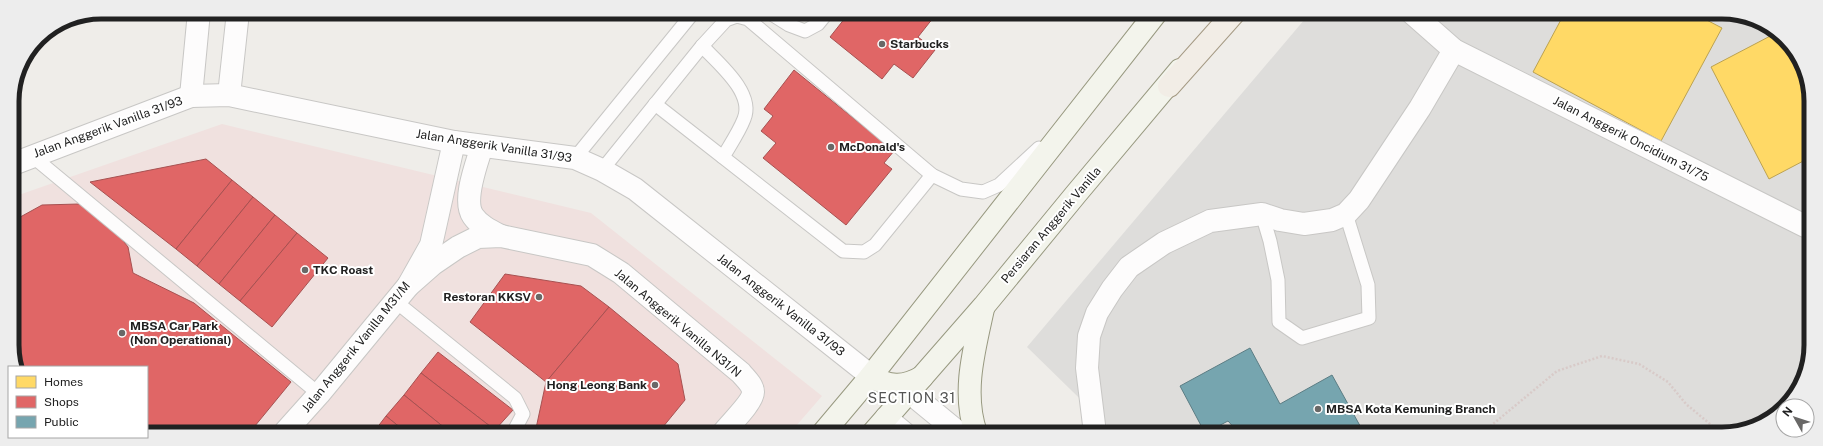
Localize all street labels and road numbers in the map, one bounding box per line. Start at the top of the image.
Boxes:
street label: Jalan Anggerik Vanilla 31/93 [32,93,184,161]
street label: Jalan Anggerik Oncidium 31/75 [1551,94,1711,185]
street label: Jalan Anggerik Vanilla 31/93 [415,127,573,165]
street label: Persiaran Anggerik Vanilla [998,164,1104,286]
street label: Jalan Anggerik Vanilla 31/93 [715,251,847,359]
street label: Jalan Anggerik Vanilla N31/N [612,266,744,380]
street label: Jalan Anggerik Vanilla M31/M [299,279,413,415]

